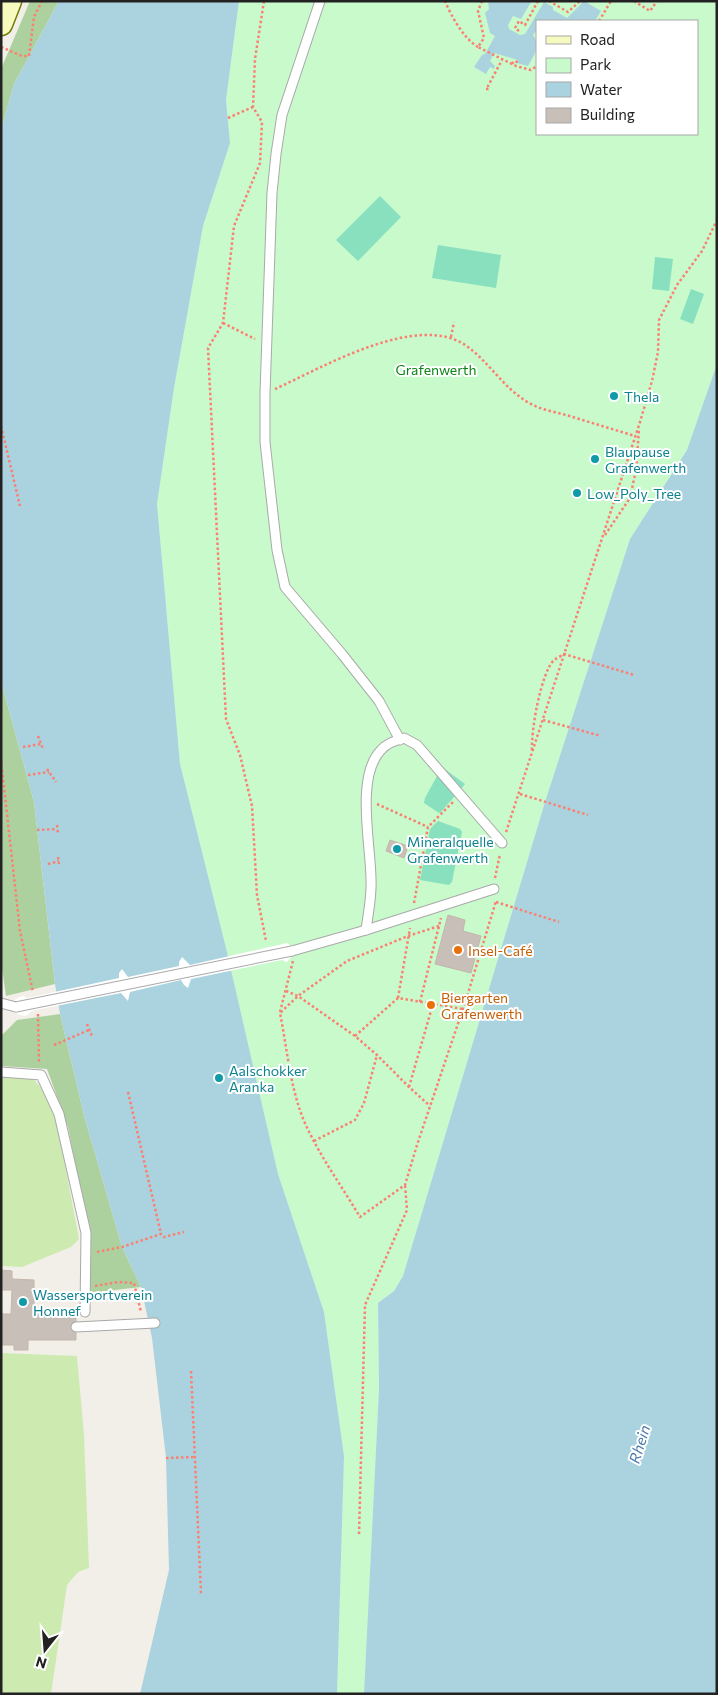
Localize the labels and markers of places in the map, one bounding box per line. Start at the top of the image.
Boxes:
place label: Thela [624,388,659,405]
marker: Thela [608,390,620,402]
place label: Blaupause Grafenwerth [605,443,686,476]
marker: Blaupause Grafenwerth [589,453,601,465]
place label: Low_Poly_Tree [587,485,681,502]
marker: Low_Poly_Tree [571,487,583,499]
place label: Mineralquelle Grafenwerth [407,833,494,866]
marker: Mineralquelle Grafenwerth [391,843,403,855]
place label: Insel-Café [468,942,533,959]
marker: Insel-Café [452,944,464,956]
place label: Biergarten Grafenwerth [441,989,522,1022]
marker: Biergarten Grafenwerth [425,999,437,1011]
place label: Aalschokker Aranka [229,1062,307,1095]
marker: Aalschokker Aranka [213,1072,225,1084]
place label: Wassersportverein Honnef [33,1286,152,1319]
marker: Wassersportverein Honnef [17,1296,29,1308]

